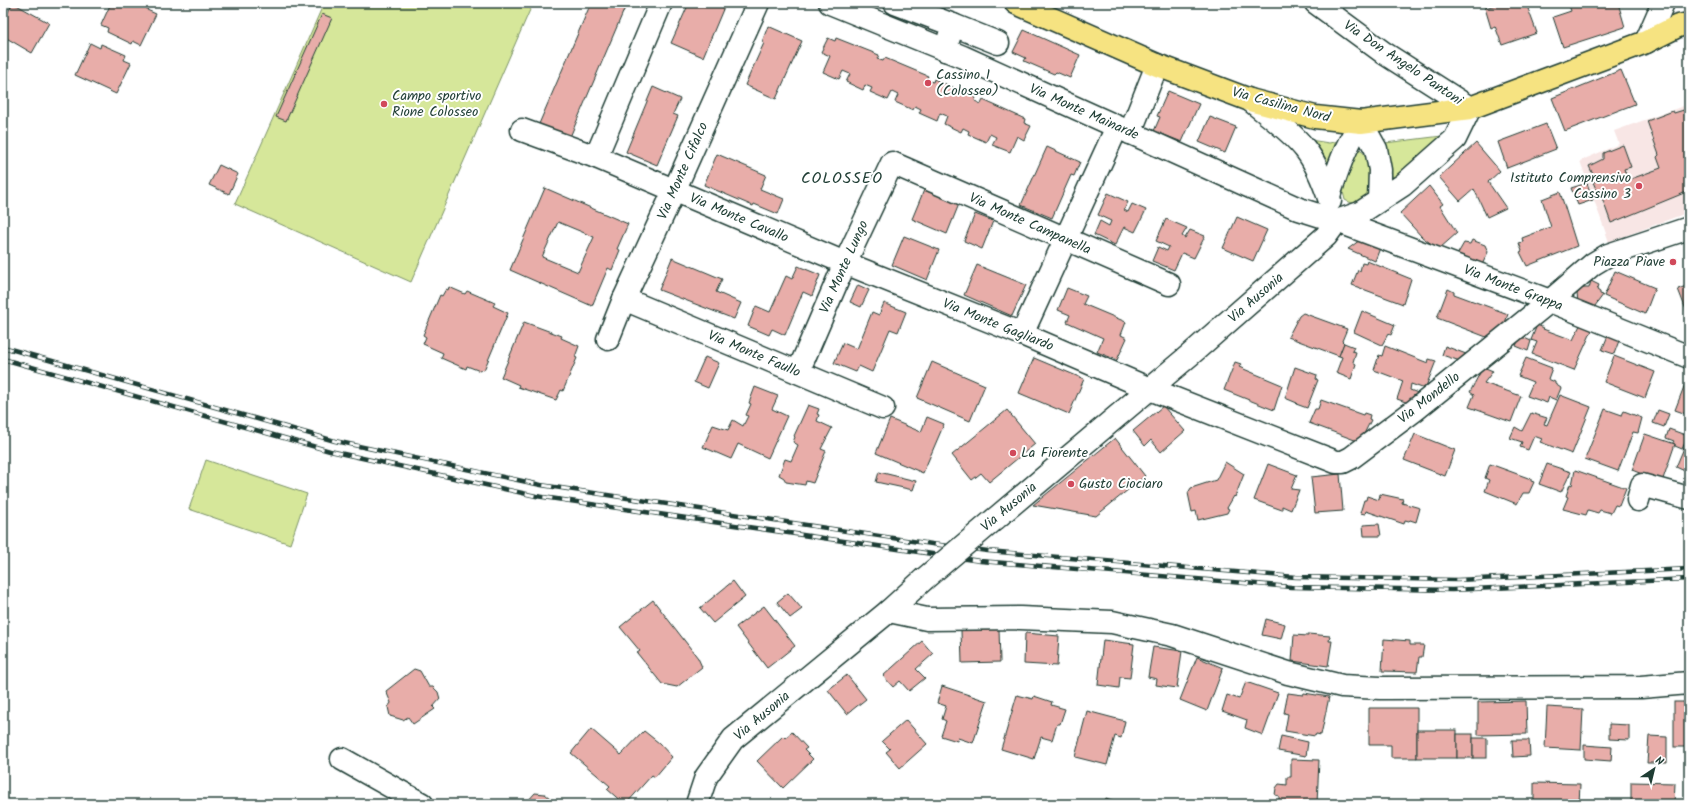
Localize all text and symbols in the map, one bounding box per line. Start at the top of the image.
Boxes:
street label: Via Don Angelo Pantoni [1339,15,1468,112]
place label: Cassino 1 (Colosseo) [936,64,999,102]
marker: Cassino 1 (Colosseo) [923,78,933,88]
street label: Via Monte Mainarde [1026,78,1143,146]
street label: Via Casilina Nord [1229,81,1334,129]
place label: Campo sportivo Rione Colosseo [392,85,481,123]
marker: Campo sportivo Rione Colosseo [379,99,389,109]
street label: Via Monte Cifalco [652,119,714,223]
district label: COLOSSEO [801,166,883,191]
place label: Istituto Comprensivo Cassino 3 [1510,167,1631,205]
marker: Istituto Comprensivo Cassino 3 [1634,181,1644,191]
street label: Via Monte Cavallo [686,187,792,249]
street label: Via Monte Campanella [965,187,1095,261]
street label: Via Monte Lungo [814,217,874,317]
place label: Piazza Piave [1593,251,1666,273]
marker: Piazza Piave [1668,257,1678,267]
street label: Via Monte Grappa [1460,259,1566,317]
street label: Via Ausonia [1223,267,1289,329]
street label: Via Monte Gagliardo [939,293,1057,357]
street label: Via Monte Faullo [704,325,804,383]
street label: Via Mondello [1393,366,1465,430]
place label: La Fiorente [1021,442,1089,464]
marker: La Fiorente [1008,448,1018,458]
place label: Gusto Ciociaro [1079,473,1163,495]
street label: Via Ausonia [976,477,1042,537]
marker: Gusto Ciociaro [1066,479,1076,489]
street label: Via Ausonia [729,686,795,746]
north arrow [1634,749,1674,789]
text: N [1651,752,1667,771]

